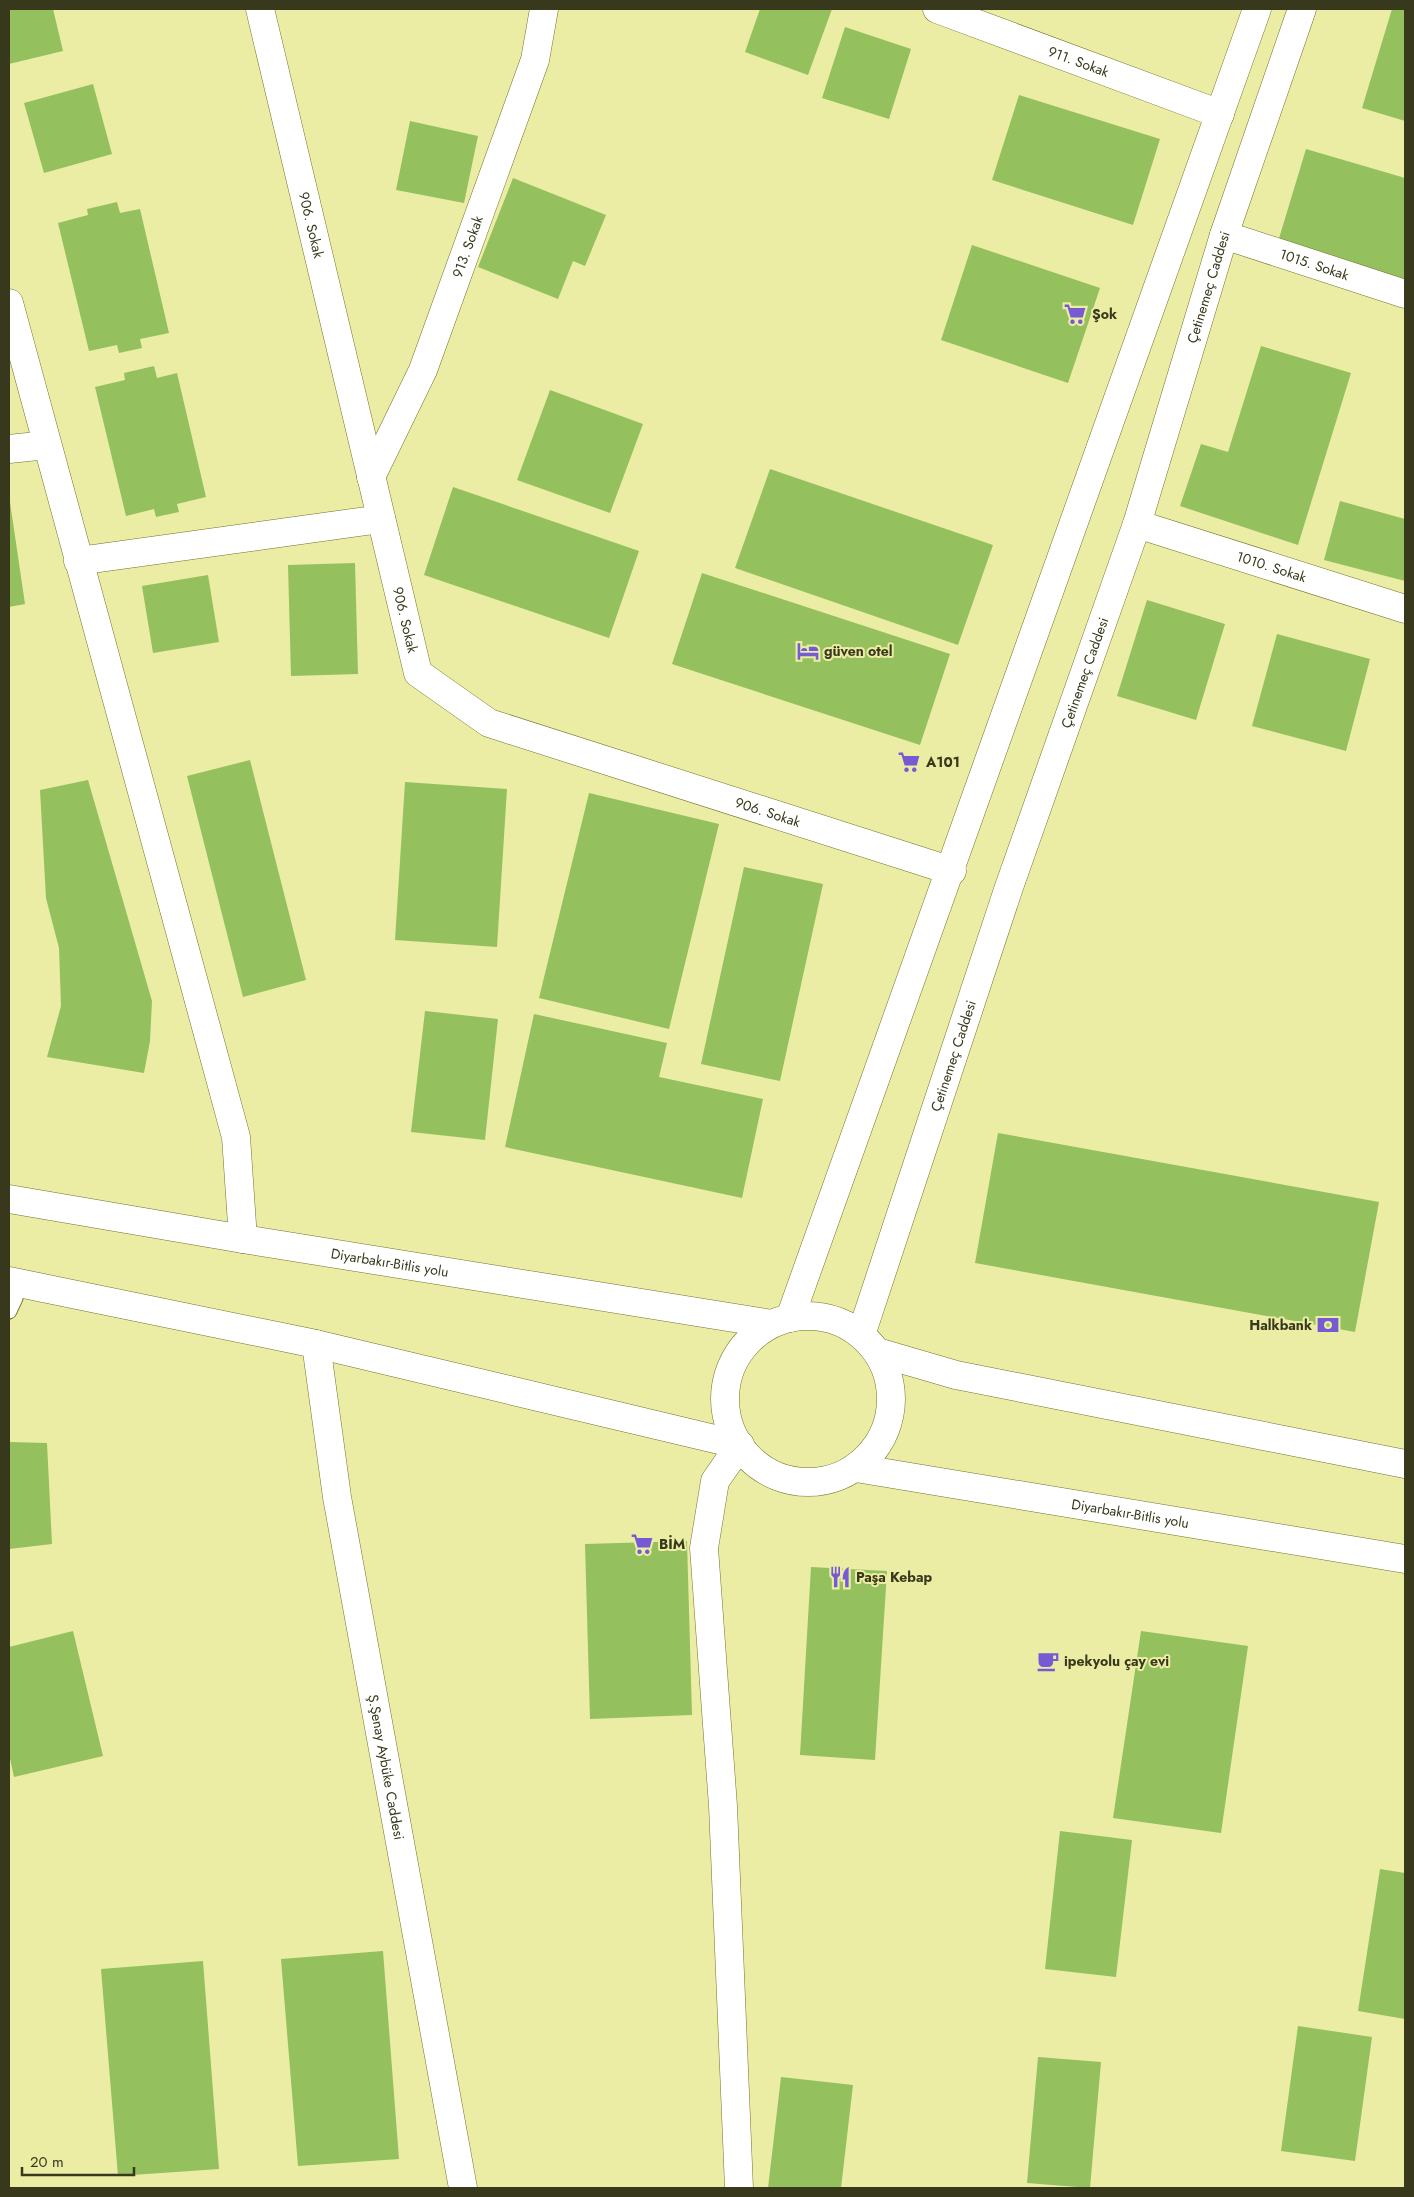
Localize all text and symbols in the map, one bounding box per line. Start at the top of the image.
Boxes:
street label: 911. Sokak [1045,41,1113,82]
street label: 906. Sokak [294,190,329,261]
street label: 913. Sokak [447,212,488,281]
street label: Çetinemeç Caddesi [1182,228,1235,346]
street label: 1015. Sokak [1277,244,1352,285]
supermarket icon: Şok [1062,301,1088,327]
place label: Şok [1092,304,1117,324]
street label: 1010. Sokak [1234,546,1310,587]
street label: 906. Sokak [388,585,423,656]
street label: Çetinemeç Caddesi [1056,615,1113,731]
hotel icon: güven otel [795,638,821,664]
place label: güven otel [824,641,893,661]
supermarket icon: A101 [896,749,922,775]
place label: A101 [925,752,960,772]
street label: 906. Sokak [733,792,804,832]
street label: Çetinemeç Caddesi [925,998,981,1114]
street label: Diyarbakır-Bitlis yolu [329,1243,450,1282]
bank icon: Halkbank [1315,1312,1341,1338]
place label: Halkbank [1249,1315,1312,1335]
street label: Diyarbakır-Bitlis yolu [1070,1494,1191,1533]
supermarket icon: BİM [629,1531,655,1557]
place label: BİM [659,1534,685,1554]
restaurant icon: Paşa Kebap [827,1564,853,1590]
place label: Paşa Kebap [856,1567,933,1587]
cafe icon: ipekyolu çay evi [1035,1648,1061,1674]
place label: ipekyolu çay evi [1064,1651,1169,1671]
street label: Ş.Şenay Aybüke Caddesi [363,1693,409,1841]
scale bar [22,2144,135,2176]
text: 20 m [30,2151,64,2173]

